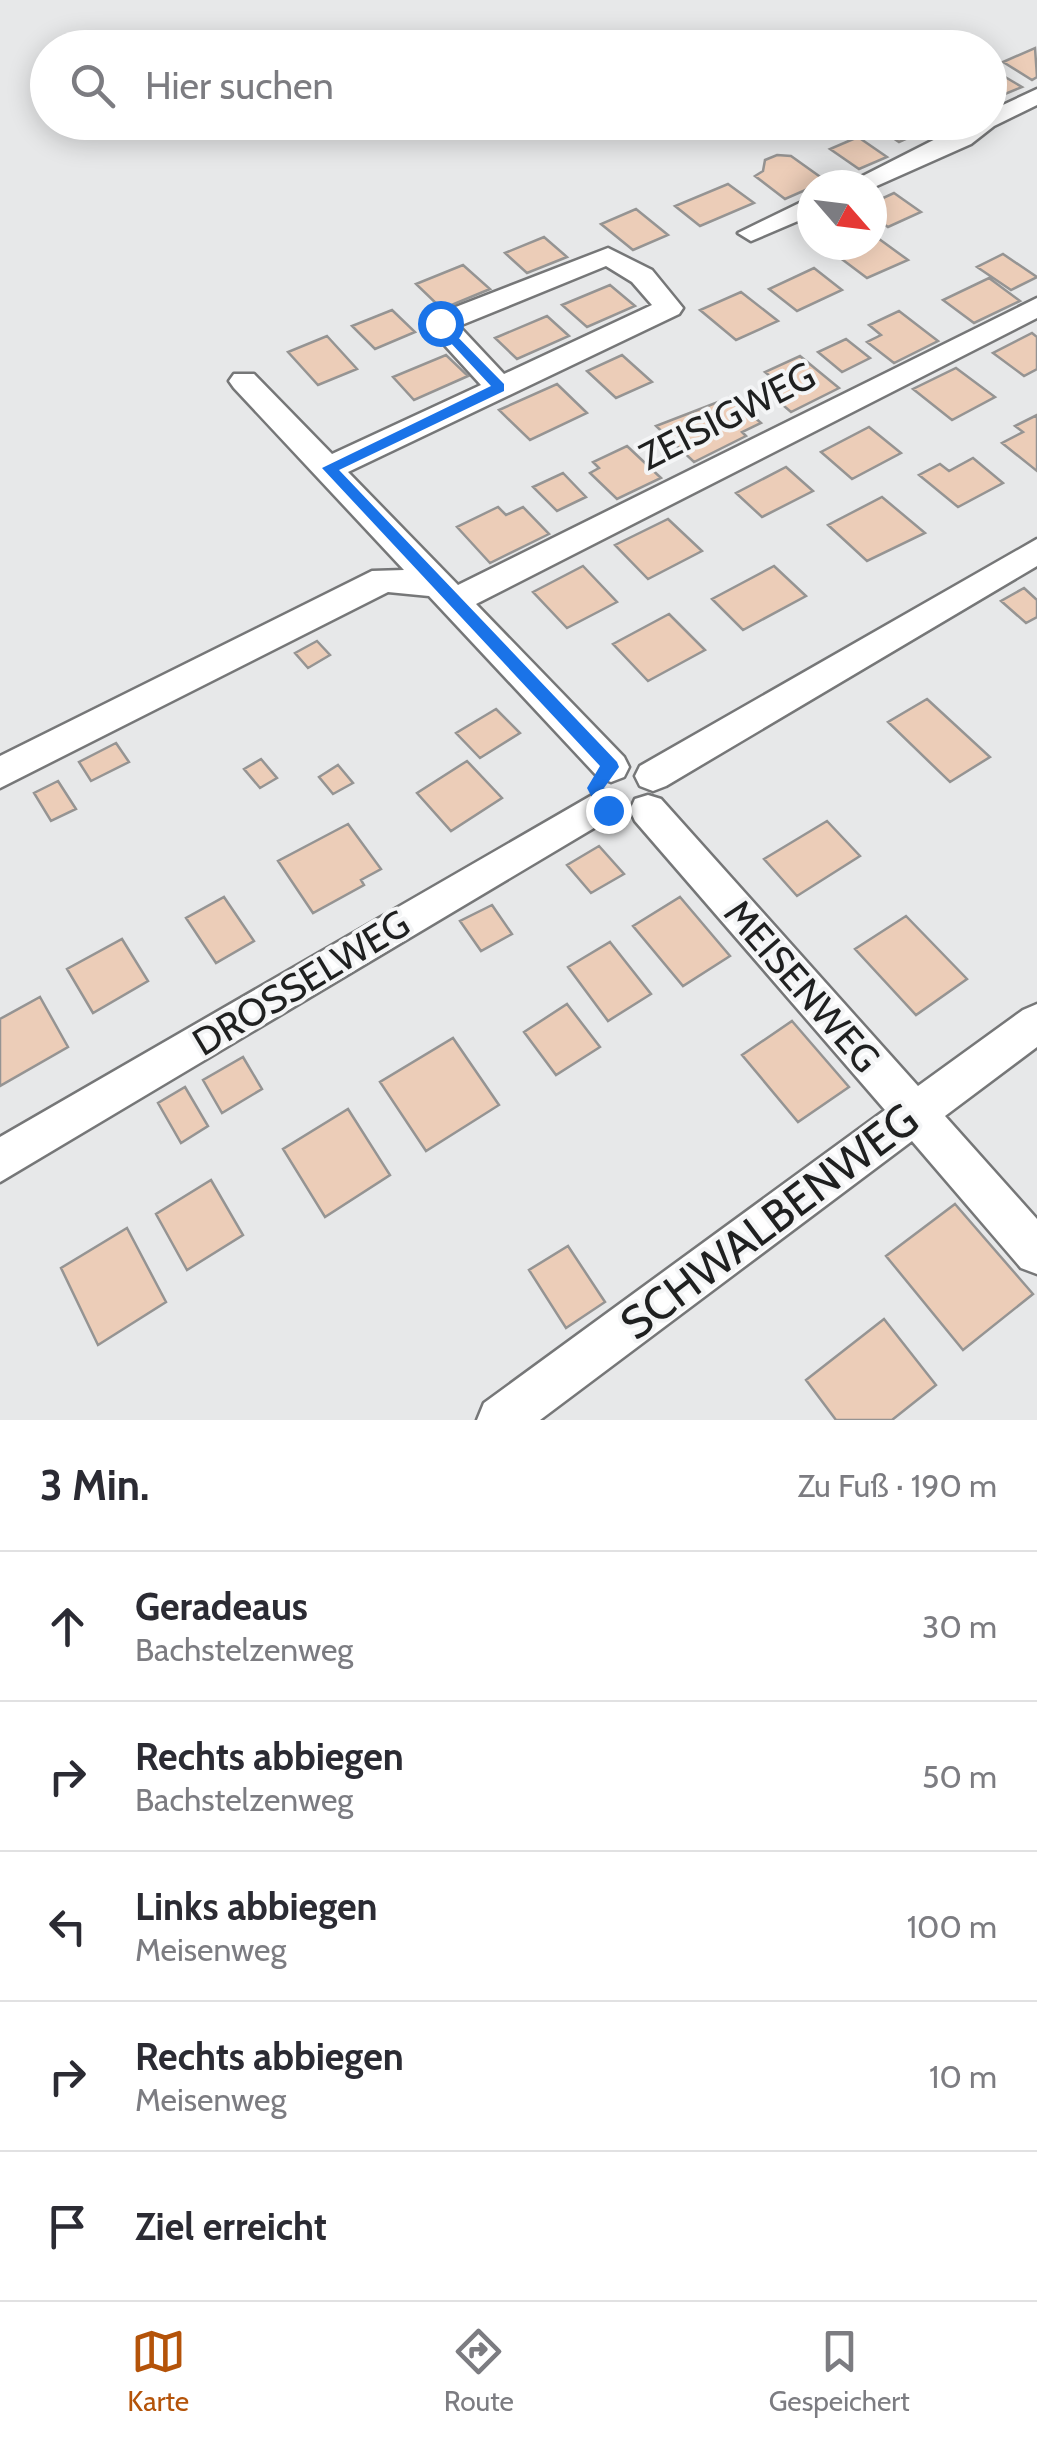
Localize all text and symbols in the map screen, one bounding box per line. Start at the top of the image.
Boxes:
search box [30,30,1007,140]
icon: search [65,58,120,113]
text: Hier suchen [145,62,334,109]
north arrow [797,170,887,260]
route start [418,301,464,347]
street label: ZEISIGWEG [631,351,823,480]
route end [586,788,632,834]
street label: MEISENWEG [715,890,890,1082]
street label: DROSSELWEG [184,899,418,1066]
street label: SCHWALBENWEG [610,1092,928,1350]
text: 3 Min. [40,1459,149,1511]
text: Zu Fuß · 190 m [798,1466,997,1505]
text: Geradeaus [135,1583,308,1630]
icon: ahead [40,1599,95,1654]
text: 30 m [922,1607,997,1646]
text: Bachstelzenweg [135,1630,353,1669]
text: Rechts abbiegen [135,1733,404,1780]
icon: right [40,1749,95,1804]
text: 50 m [922,1757,997,1796]
text: Bachstelzenweg [135,1780,353,1819]
text: Links abbiegen [135,1883,378,1930]
icon: left [40,1899,95,1954]
text: 100 m [907,1907,997,1946]
text: Meisenweg [135,1930,286,1969]
text: Rechts abbiegen [135,2033,404,2080]
icon: right [40,2049,95,2104]
text: 10 m [929,2057,997,2096]
text: Meisenweg [135,2080,286,2119]
icon: arrive [40,2199,95,2254]
text: Ziel erreicht [135,2203,327,2250]
tab: Karte [127,2324,189,2418]
tab: Route [444,2324,514,2418]
tab: Gespeichert [769,2324,910,2418]

